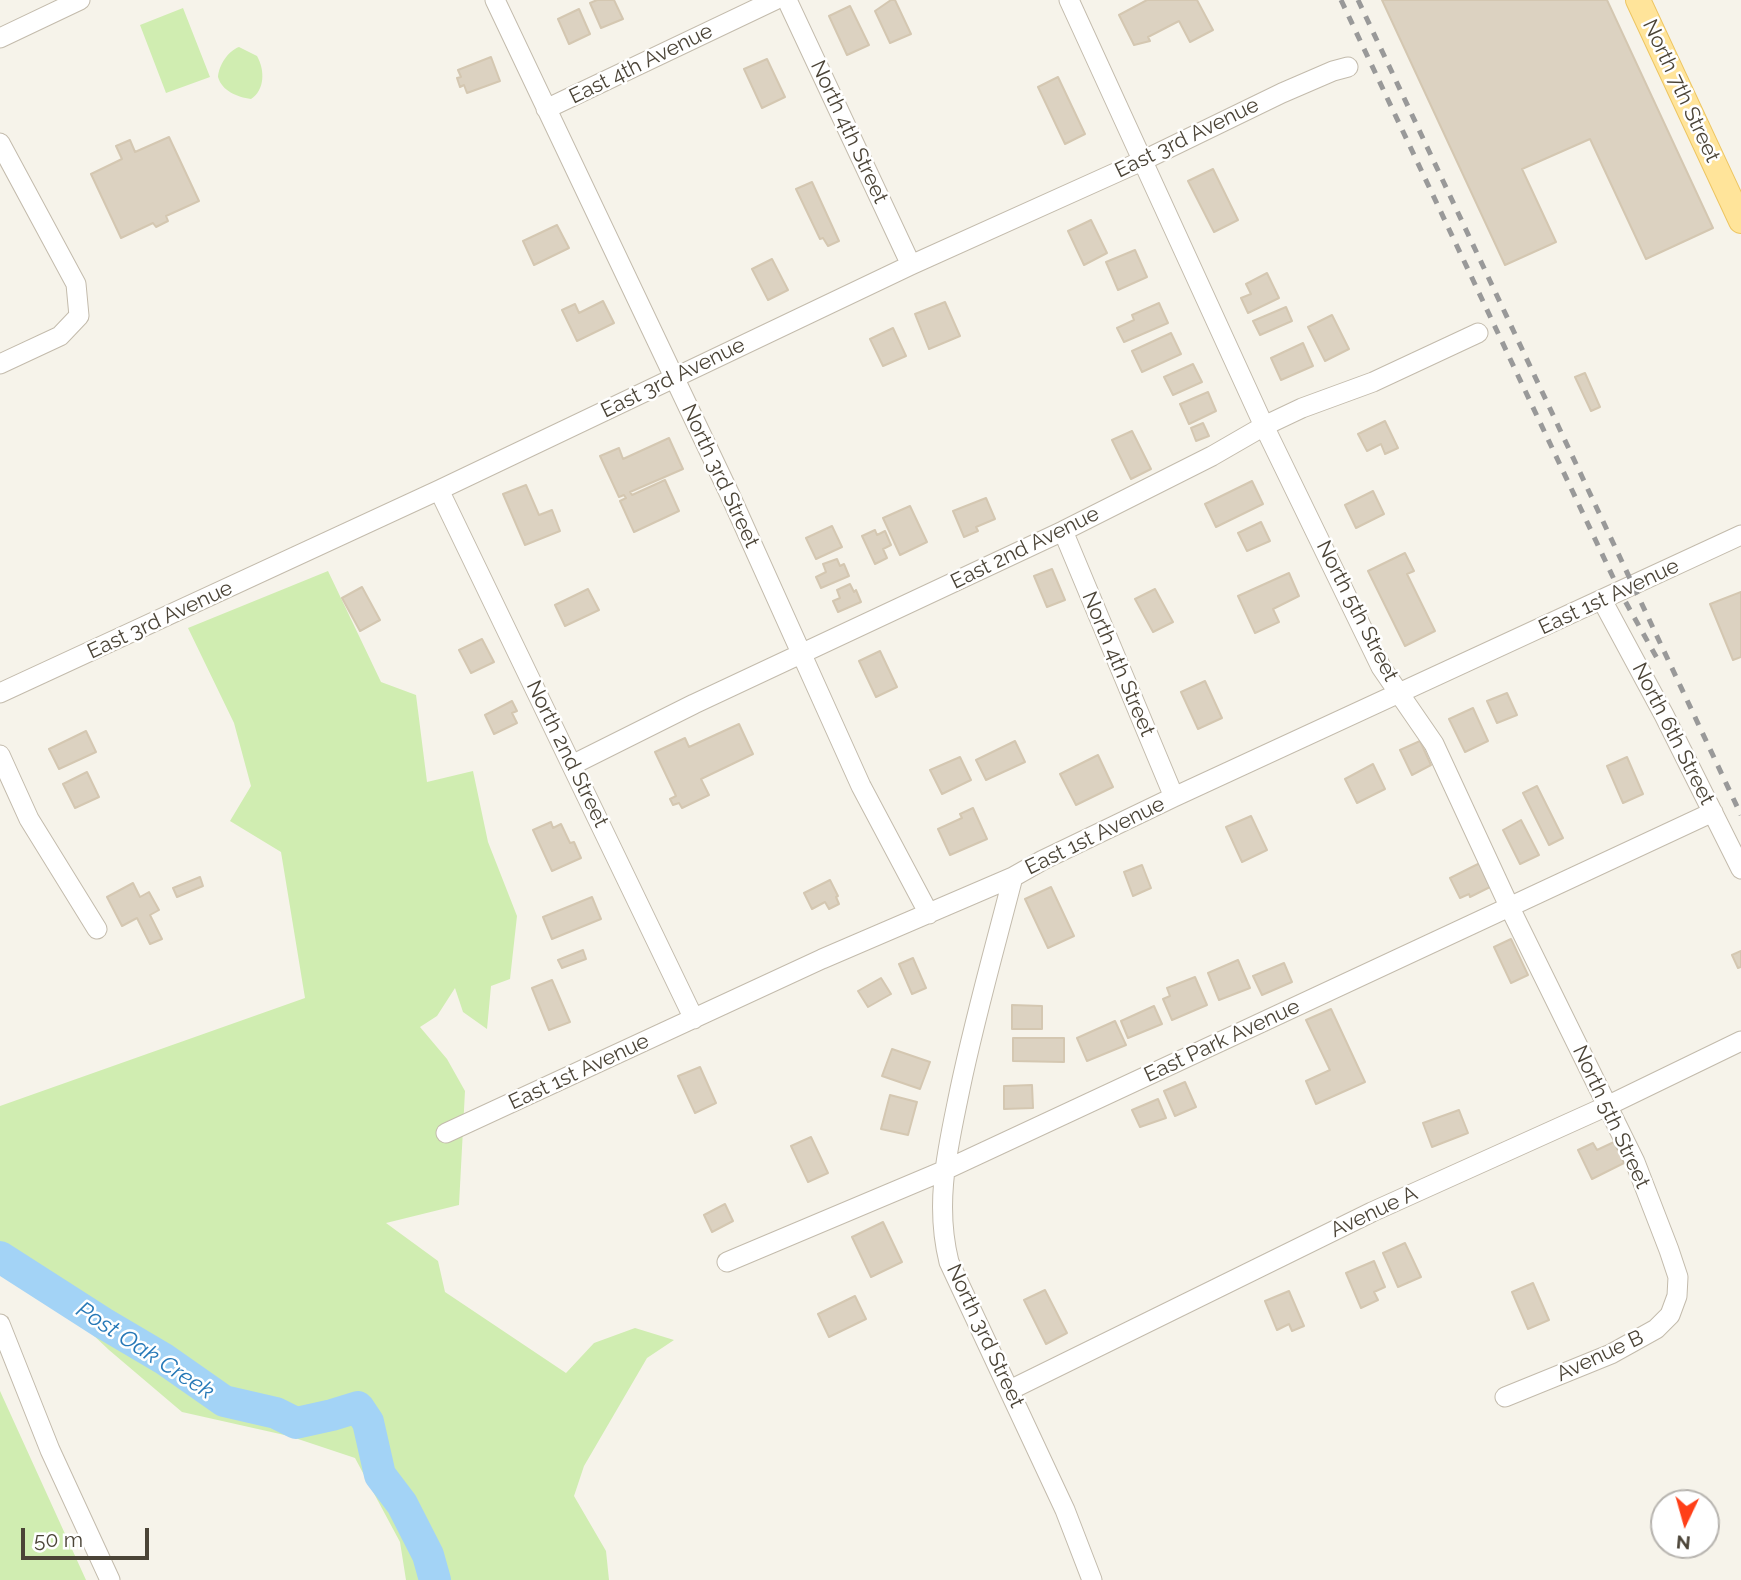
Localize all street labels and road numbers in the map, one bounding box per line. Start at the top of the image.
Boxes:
street label: North 7th Street [1637,16,1725,166]
street label: East 4th Avenue [565,18,717,110]
street label: North 4th Street [805,57,893,207]
street label: East 3rd Avenue [1111,92,1263,184]
street label: East 3rd Avenue [597,332,749,424]
street label: North 3rd Street [676,400,764,552]
street label: East 2nd Avenue [947,501,1103,595]
street label: North 5th Street [1311,536,1403,686]
street label: East 1st Avenue [1535,553,1683,641]
street label: East 3rd Avenue [83,575,237,665]
street label: North 4th Street [1076,588,1160,740]
street label: North 6th Street [1626,659,1720,809]
street label: North 2nd Street [521,676,613,832]
street label: East 1st Avenue [1021,791,1169,881]
street label: East Park Avenue [1140,994,1304,1088]
street label: East 1st Avenue [505,1028,653,1116]
street label: North 5th Street [1567,1042,1655,1192]
street label: Avenue A [1326,1181,1422,1243]
street label: North 3rd Street [941,1260,1029,1412]
street label: Avenue B [1553,1325,1647,1387]

